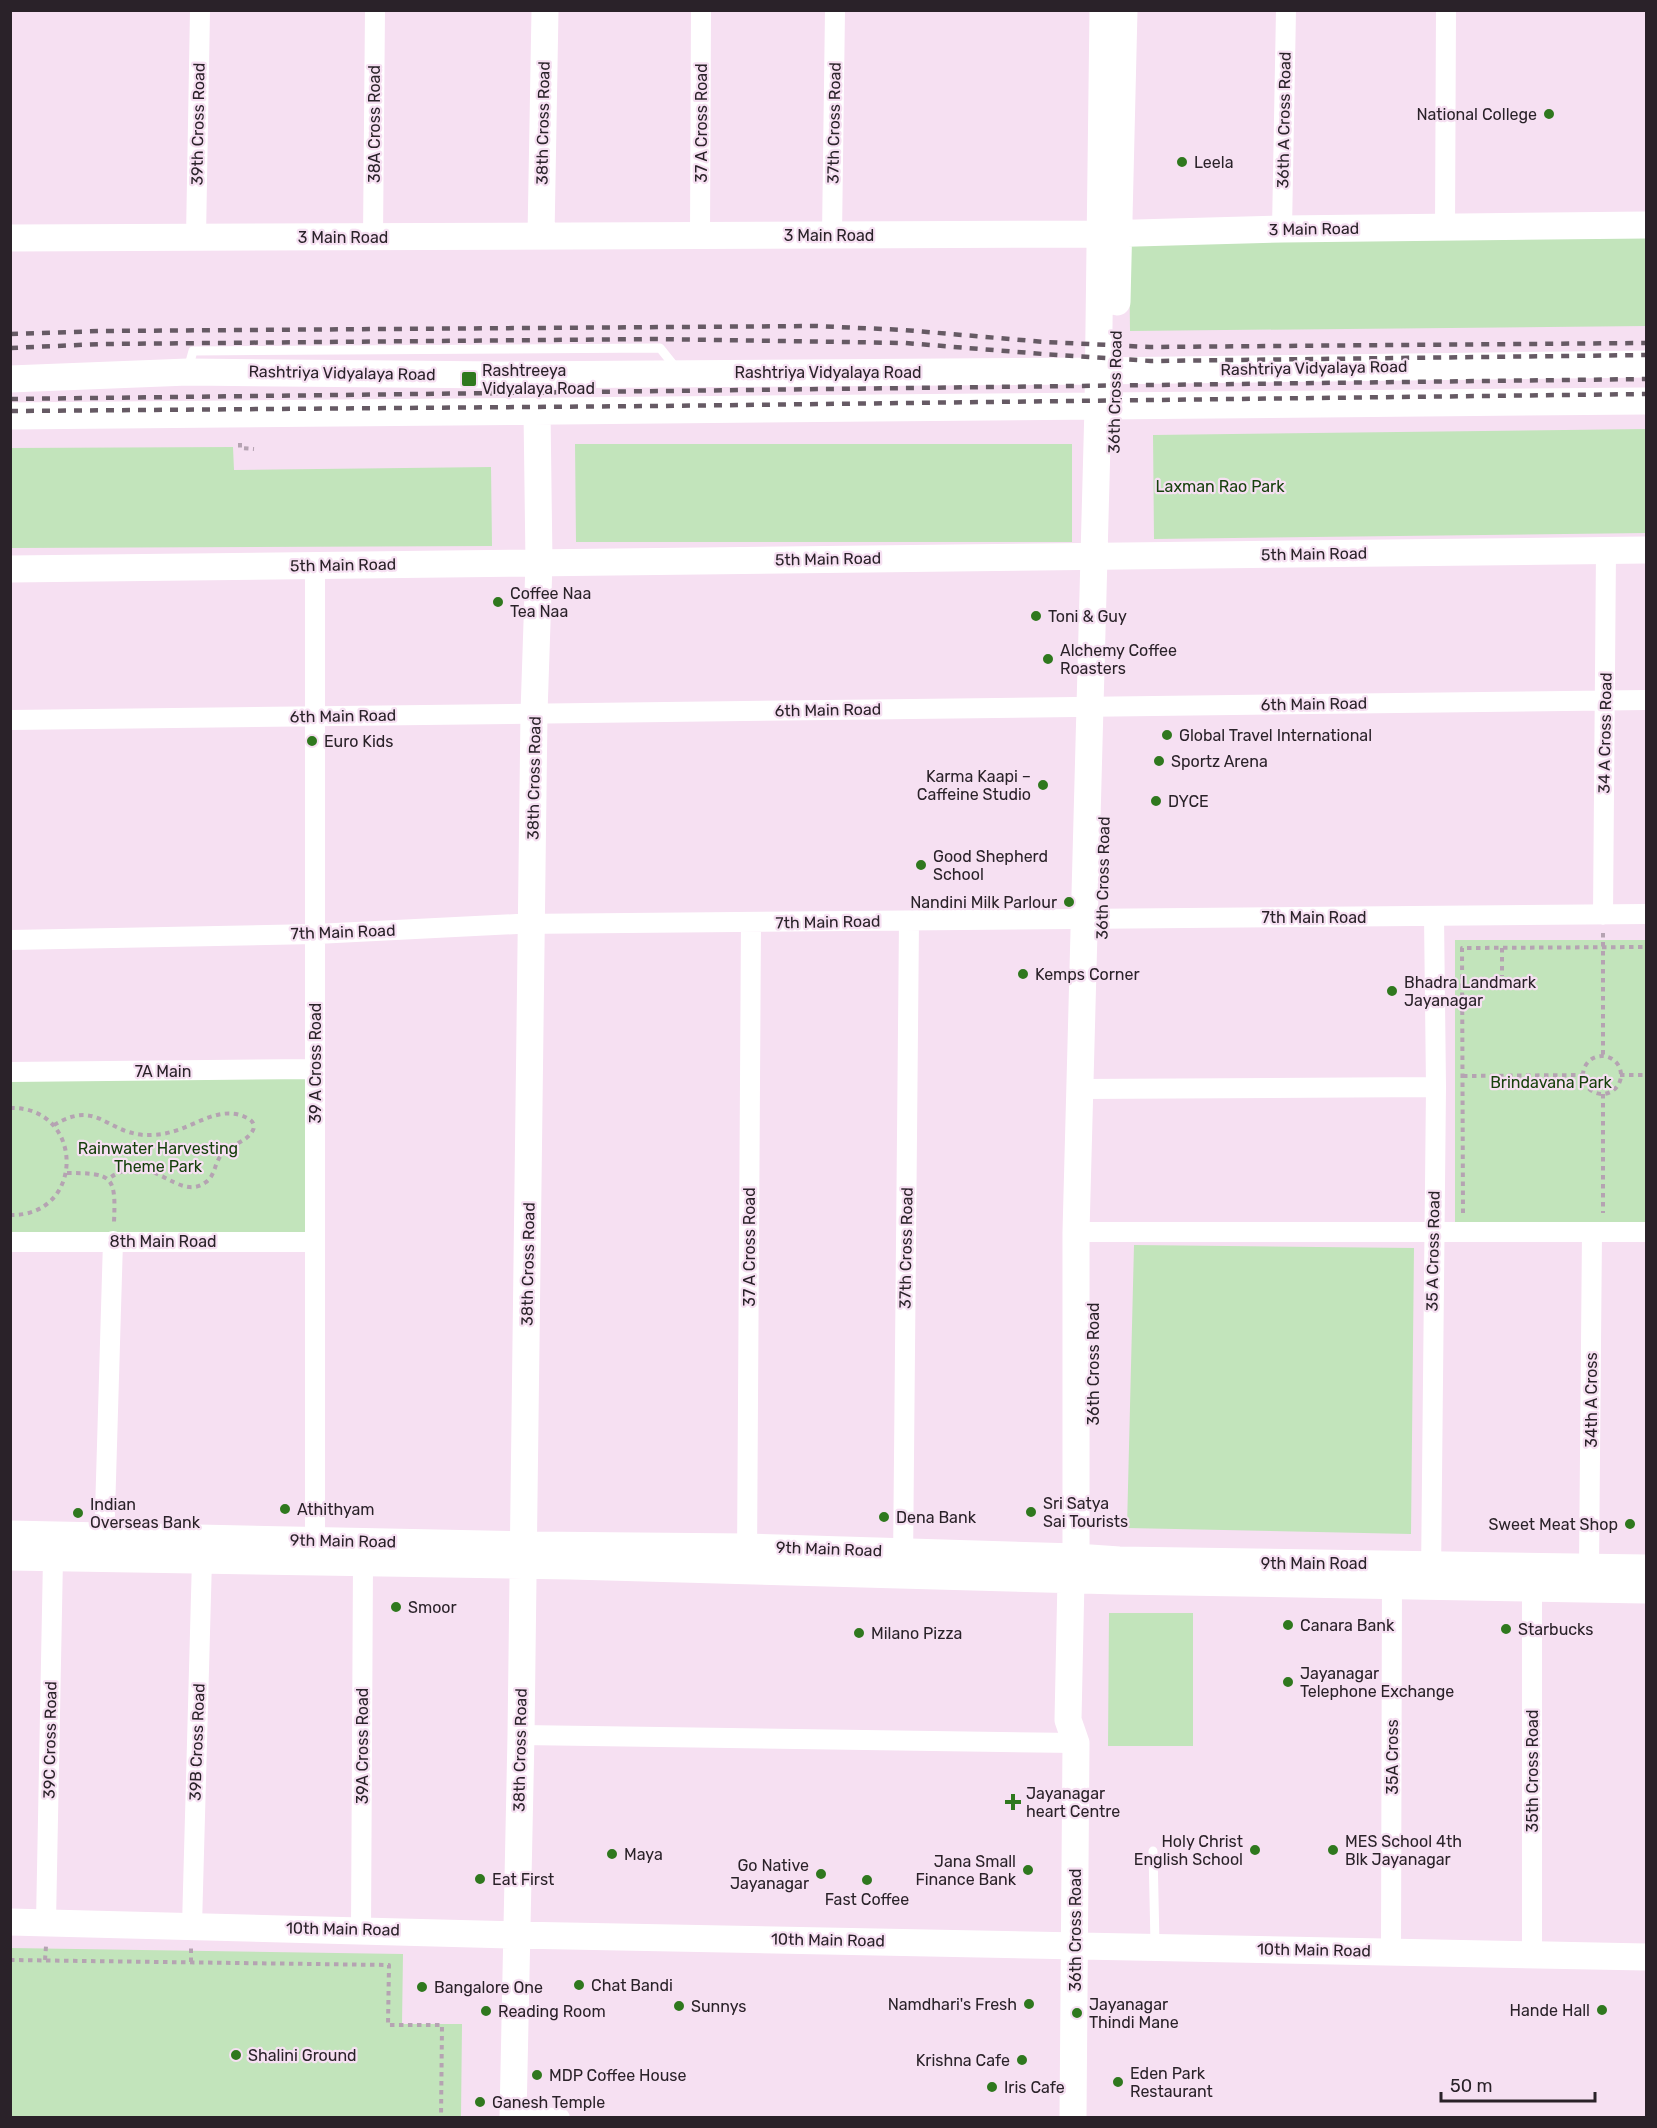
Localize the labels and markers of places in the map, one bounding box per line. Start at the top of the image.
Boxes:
place label: National College [1416,105,1537,124]
marker: National College [1542,107,1556,121]
place label: Leela [1194,153,1233,172]
marker: Leela [1175,155,1189,169]
place label: Rashtreeya Vidyalaya Road [482,361,595,398]
marker: Rashtreeya Vidyalaya Road [460,370,478,388]
place label: Coffee Naa Tea Naa [510,584,591,621]
marker: Coffee Naa Tea Naa [491,595,505,609]
place label: Toni & Guy [1048,607,1127,626]
marker: Toni & Guy [1029,609,1043,623]
place label: Alchemy Coffee Roasters [1060,641,1177,678]
marker: Alchemy Coffee Roasters [1041,652,1055,666]
place label: Global Travel International [1179,726,1372,745]
marker: Global Travel International [1160,728,1174,742]
place label: Euro Kids [324,732,393,751]
marker: Euro Kids [305,734,319,748]
place label: Sportz Arena [1171,752,1268,771]
marker: Sportz Arena [1152,754,1166,768]
place label: Karma Kaapi – Caffeine Studio [917,767,1031,804]
marker: Karma Kaapi – Caffeine Studio [1036,778,1050,792]
place label: DYCE [1168,792,1209,811]
marker: DYCE [1149,794,1163,808]
place label: Good Shepherd School [933,847,1048,884]
marker: Good Shepherd School [914,858,928,872]
place label: Nandini Milk Parlour [910,893,1057,912]
marker: Nandini Milk Parlour [1062,895,1076,909]
place label: Kemps Corner [1035,965,1140,984]
marker: Kemps Corner [1016,967,1030,981]
place label: Bhadra Landmark Jayanagar [1404,973,1537,1010]
marker: Bhadra Landmark Jayanagar [1385,984,1399,998]
place label: Sri Satya Sai Tourists [1043,1494,1128,1531]
place label: Indian Overseas Bank [90,1495,201,1532]
place label: Athithyam [297,1500,374,1519]
marker: Athithyam [278,1502,292,1516]
marker: Sri Satya Sai Tourists [1024,1505,1038,1519]
marker: Indian Overseas Bank [71,1506,85,1520]
place label: Dena Bank [896,1508,977,1527]
marker: Dena Bank [877,1510,891,1524]
place label: Sweet Meat Shop [1488,1515,1618,1534]
marker: Sweet Meat Shop [1623,1517,1637,1531]
place label: Smoor [408,1598,457,1617]
marker: Smoor [389,1600,403,1614]
place label: Canara Bank [1300,1616,1395,1635]
marker: Canara Bank [1281,1618,1295,1632]
place label: Starbucks [1518,1620,1593,1639]
marker: Starbucks [1499,1622,1513,1636]
place label: Milano Pizza [871,1624,962,1643]
marker: Milano Pizza [852,1626,866,1640]
place label: Jayanagar Telephone Exchange [1300,1664,1454,1701]
marker: Jayanagar Telephone Exchange [1281,1675,1295,1689]
place label: Jayanagar heart Centre [1026,1784,1120,1821]
marker: Jayanagar heart Centre [1004,1793,1022,1811]
place label: Holy Christ English School [1134,1832,1243,1869]
place label: MES School 4th Blk Jayanagar [1345,1832,1462,1869]
marker: Holy Christ English School [1248,1843,1262,1857]
marker: MES School 4th Blk Jayanagar [1326,1843,1340,1857]
place label: Maya [624,1845,663,1864]
marker: Maya [605,1847,619,1861]
place label: Jana Small Finance Bank [915,1852,1017,1889]
place label: Go Native Jayanagar [730,1856,809,1893]
marker: Jana Small Finance Bank [1021,1863,1035,1877]
marker: Go Native Jayanagar [814,1867,828,1881]
place label: Eat First [492,1870,554,1889]
marker: Eat First [473,1872,487,1886]
marker: Fast Coffee [860,1873,874,1887]
place label: Fast Coffee [825,1890,909,1909]
place label: Chat Bandi [591,1976,673,1995]
place label: Bangalore One [434,1978,543,1997]
marker: Chat Bandi [572,1978,586,1992]
marker: Bangalore One [415,1980,429,1994]
place label: Namdhari's Fresh [888,1995,1017,2014]
place label: Jayanagar Thindi Mane [1089,1995,1179,2032]
place label: Sunnys [691,1997,746,2016]
marker: Namdhari's Fresh [1022,1997,1036,2011]
marker: Sunnys [672,1999,686,2013]
place label: Hande Hall [1510,2001,1590,2020]
place label: Reading Room [498,2002,606,2021]
marker: Hande Hall [1595,2003,1609,2017]
marker: Reading Room [479,2004,493,2018]
marker: Jayanagar Thindi Mane [1070,2006,1084,2020]
place label: Shalini Ground [248,2046,357,2065]
marker: Shalini Ground [229,2048,243,2062]
place label: Krishna Cafe [916,2051,1010,2070]
marker: Krishna Cafe [1015,2053,1029,2067]
place label: Eden Park Restaurant [1130,2064,1213,2101]
place label: MDP Coffee House [549,2066,686,2085]
marker: MDP Coffee House [530,2068,544,2082]
marker: Eden Park Restaurant [1111,2075,1125,2089]
place label: Iris Cafe [1004,2078,1065,2097]
marker: Iris Cafe [985,2080,999,2094]
place label: Ganesh Temple [492,2093,605,2112]
marker: Ganesh Temple [473,2095,487,2109]

